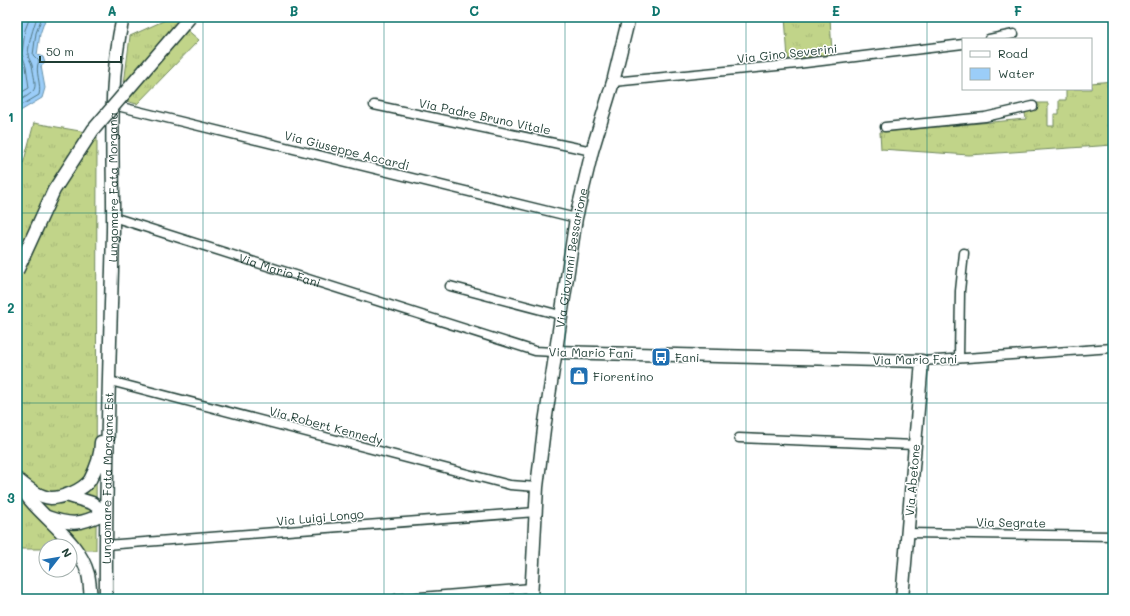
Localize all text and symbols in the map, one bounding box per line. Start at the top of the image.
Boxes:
text: A [107,2,117,19]
text: B [290,2,299,19]
text: C [469,2,479,19]
text: D [651,2,661,19]
text: E [832,2,840,19]
text: F [1014,2,1022,19]
scale bar [40,38,121,64]
legend [962,38,1092,90]
street label: Via Gino Severini [736,40,838,66]
text: 50 m [46,43,74,59]
text: Road [998,45,1028,61]
text: Water [998,65,1035,81]
street label: Via Padre Bruno Vitale [417,94,553,138]
text: 1 [8,108,14,125]
street label: Lungomare Fata Morgana [104,112,121,262]
street label: Via Giuseppe Accardi [283,127,411,173]
street label: Via Giovanni Bessarione [551,186,591,329]
street label: Via Mario Fani [237,249,323,290]
text: 2 [7,299,15,316]
street label: Via Mario Fani [548,343,634,361]
bus stop icon: Fani [650,346,672,368]
place label: Fani [675,349,700,365]
street label: Via Mario Fani [872,350,958,368]
shop icon: Fiorentino [568,365,590,387]
place label: Fiorentino [593,368,653,384]
street label: Lungomare Fata Morgana Est [98,392,117,564]
street label: Via Robert Kennedy [267,402,385,448]
street label: Via Abetone [901,443,923,517]
text: 3 [7,489,15,506]
street label: Via Luigi Longo [276,505,364,529]
street label: Via Segrate [976,513,1046,531]
north arrow [38,538,78,578]
text: N [58,545,76,560]

